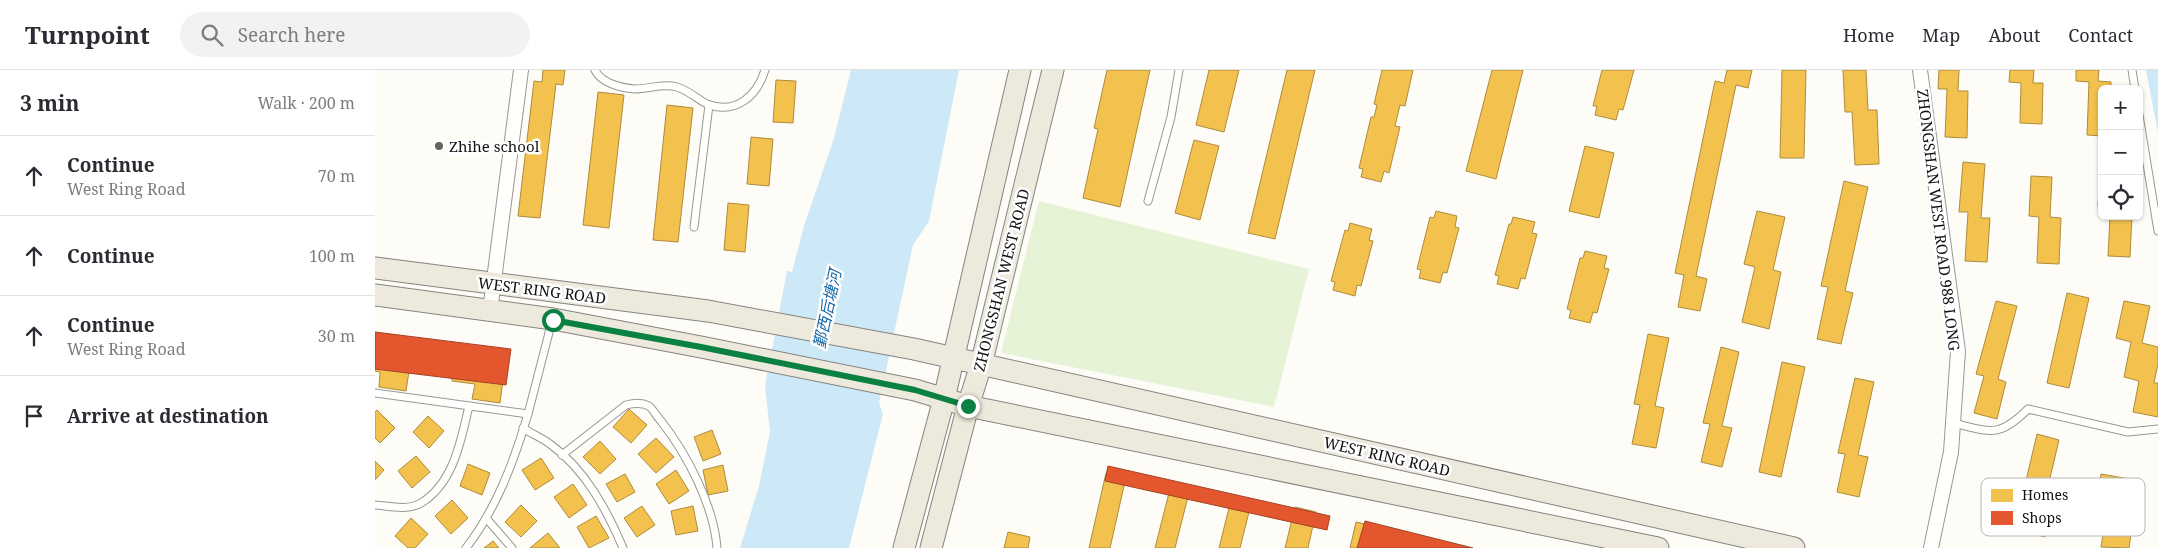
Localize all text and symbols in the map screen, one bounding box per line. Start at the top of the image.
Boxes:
search box [180,12,530,57]
text: Turnpoint [25,18,150,51]
icon: search [198,21,226,49]
text: Search here [238,22,346,48]
text: Home [1843,23,1894,47]
text: Map [1922,23,1960,47]
text: About [1988,23,2040,47]
text: Contact [2068,23,2133,47]
map controls [2098,85,2143,220]
button: + [2098,85,2143,130]
street label: ZHONGSHAN WEST ROAD 988 LONG [1913,88,1965,352]
text: 3 min [20,89,79,117]
text: Walk · 200 m [258,92,355,114]
button: − [2098,130,2143,175]
place label: Zhihe school [449,136,540,156]
marker: Zhihe school [433,140,445,152]
text: Continue [67,152,155,178]
icon: ahead [20,162,48,190]
text: 70 m [318,165,355,187]
button: locate [2098,175,2143,220]
text: West Ring Road [67,178,186,200]
street label: ZHONGSHAN WEST ROAD [969,186,1033,374]
icon: ahead [20,242,48,270]
text: Continue [67,243,155,269]
text: 100 m [309,245,355,267]
water label: 鄞西后塘河 [808,265,847,350]
street label: WEST RING ROAD [477,272,607,308]
route start [542,309,565,332]
text: Continue [67,312,155,338]
icon: ahead [20,322,48,350]
text: 30 m [318,325,355,347]
text: West Ring Road [67,338,186,360]
route end [957,395,980,418]
icon: arrive [20,402,48,430]
text: Arrive at destination [67,403,269,429]
street label: WEST RING ROAD [1322,432,1452,480]
legend [1981,478,2145,536]
text: Homes [2022,485,2068,504]
text: Shops [2022,508,2062,527]

